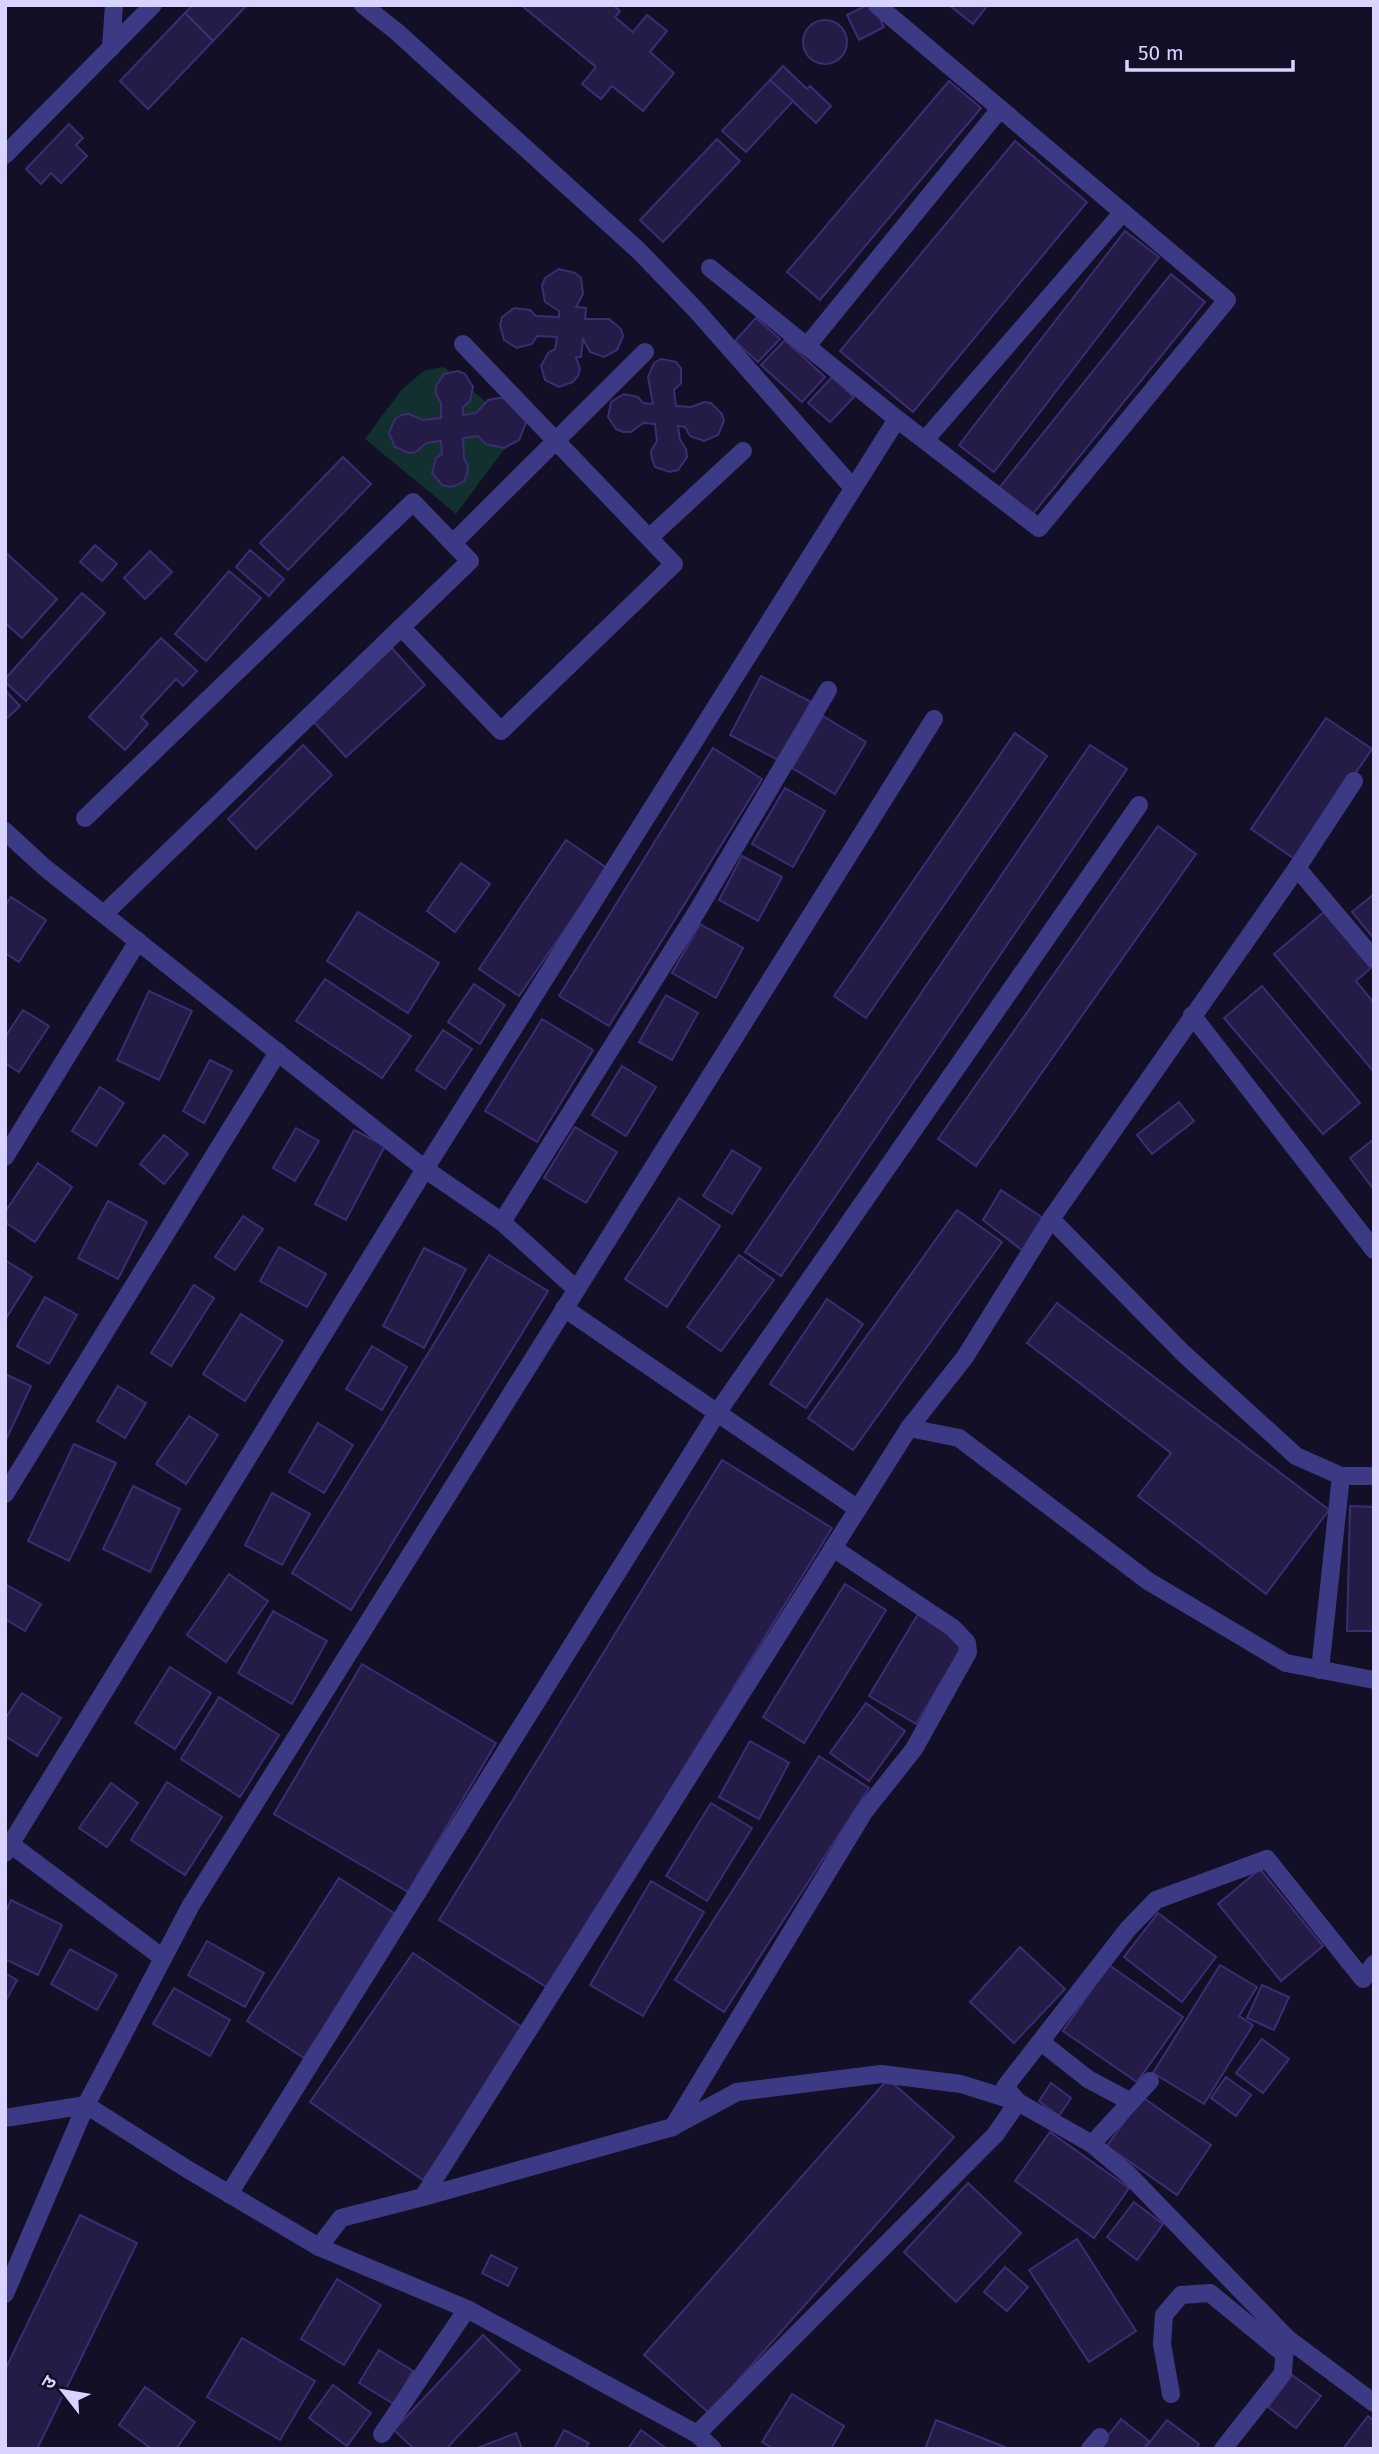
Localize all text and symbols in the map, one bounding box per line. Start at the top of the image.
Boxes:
scale bar [1127,28,1293,72]
text: 50 m [1138,40,1184,66]
north arrow [28,2356,98,2426]
text: उ [36,2371,62,2393]

